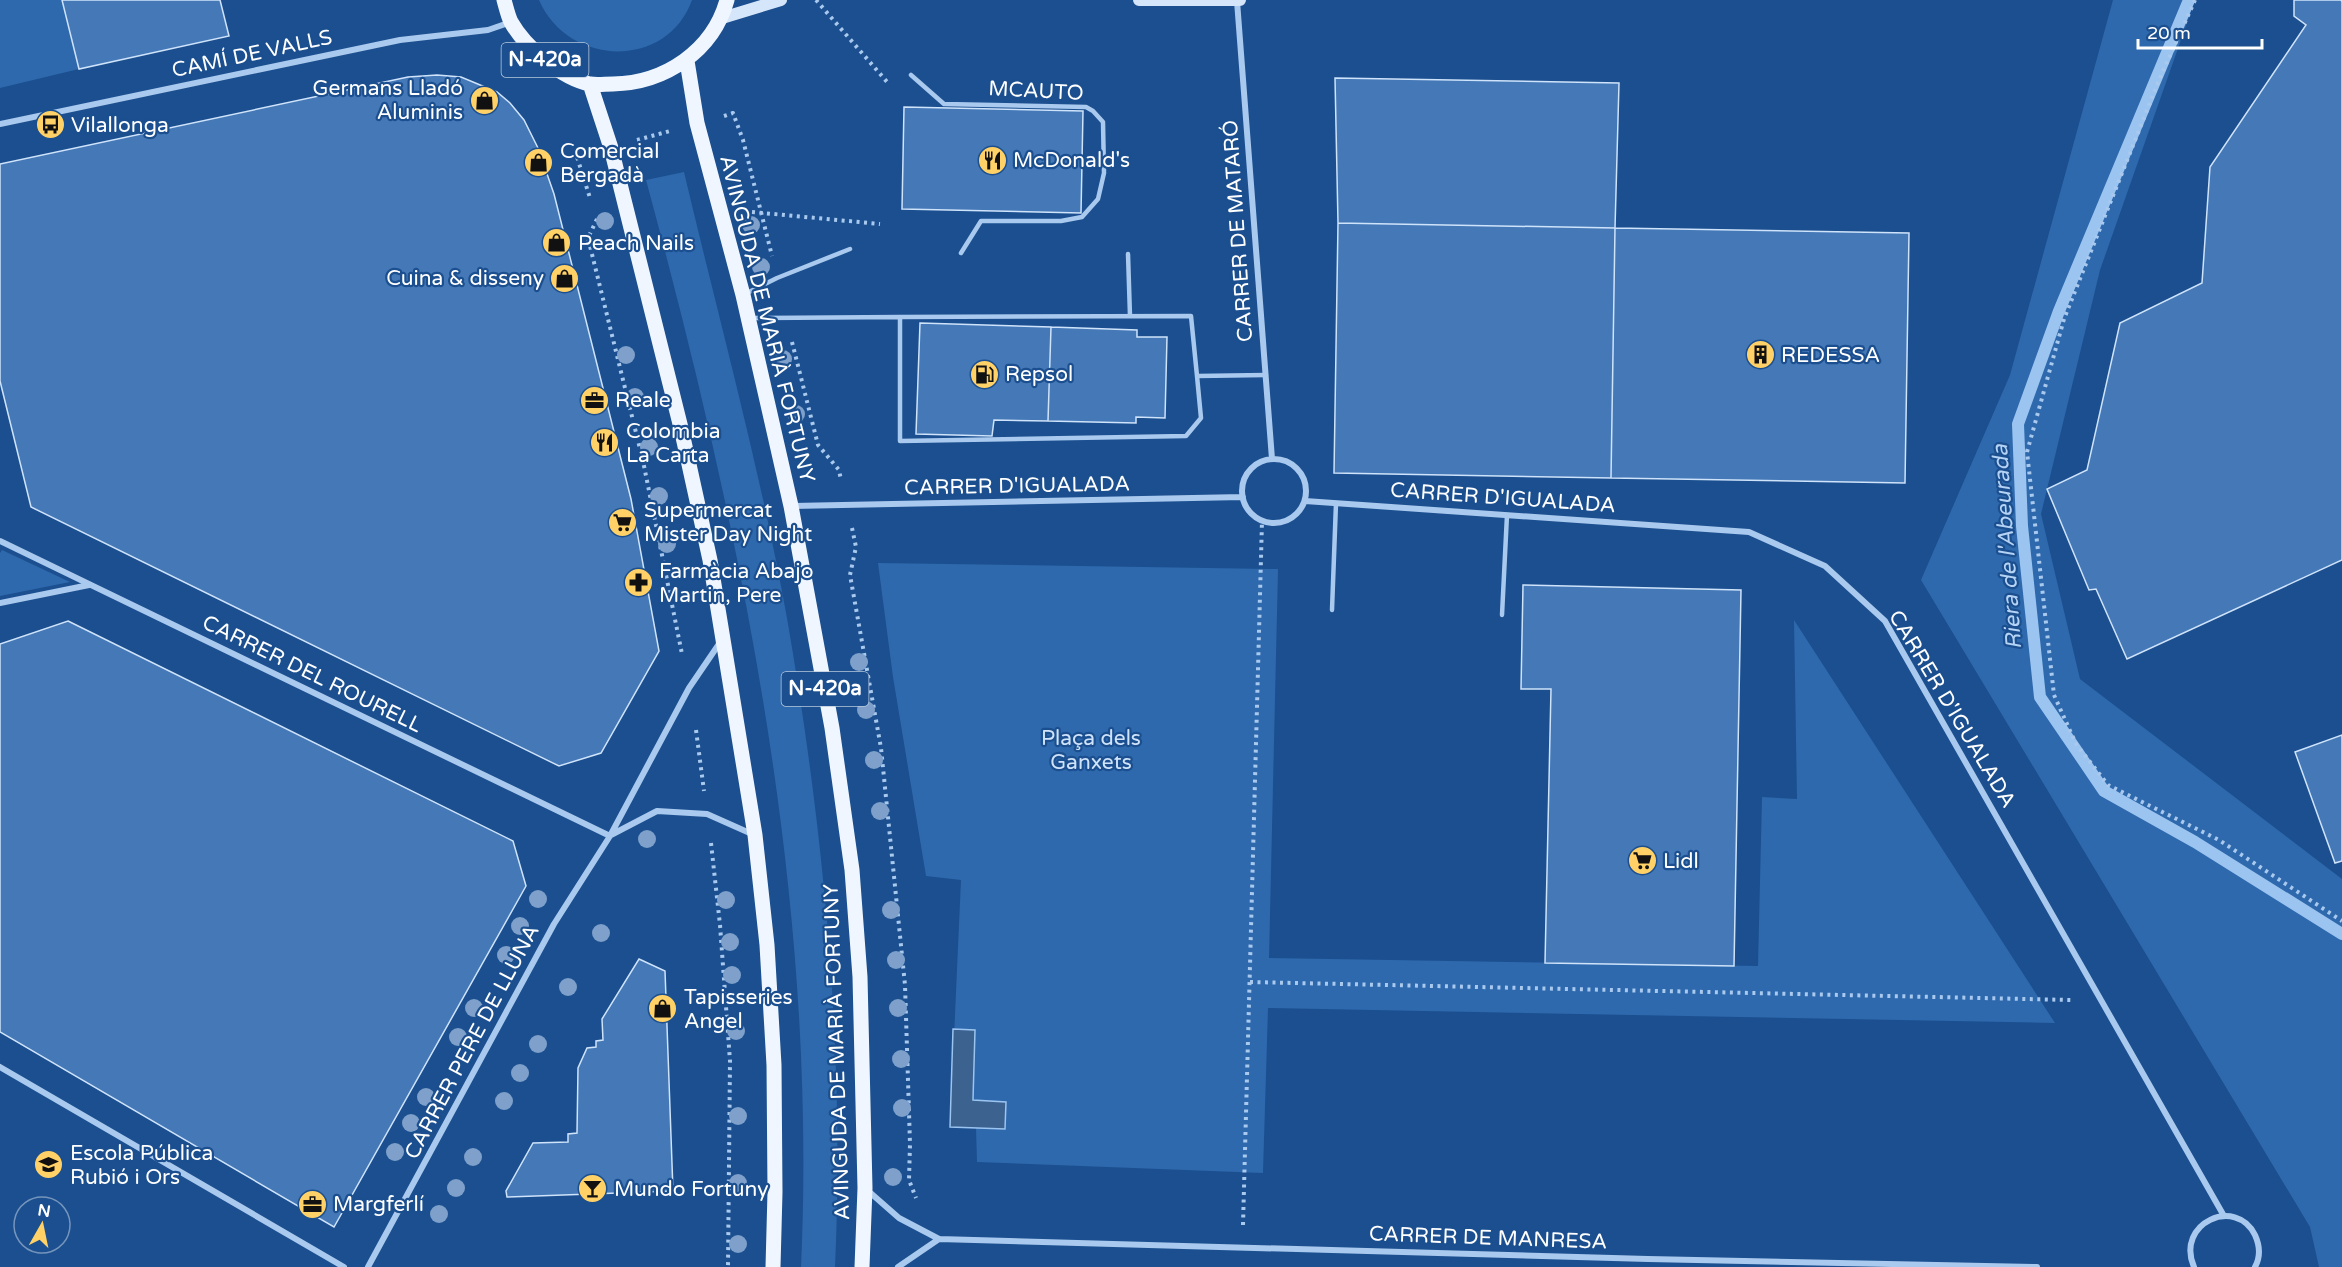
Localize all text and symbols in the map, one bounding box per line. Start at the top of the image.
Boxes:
scale bar [2138,12,2262,50]
text: 20 m [2147,22,2191,44]
street label: CAMÍ DE VALLS [170,25,334,83]
road number: N-420a [502,43,588,77]
place label: Germans Lladó Aluminis [313,76,463,125]
street label: MCAUTO [988,76,1084,106]
shop icon: Germans Lladó Aluminis [468,84,500,116]
bus stop icon: Vilallonga [34,109,66,141]
place label: Vilallonga [71,113,169,138]
street label: CARRER DE MATARÓ [1218,119,1258,343]
place label: Comercial Bergadà [560,139,659,188]
restaurant icon: McDonald's [976,144,1008,176]
shop icon: Comercial Bergadà [523,147,555,179]
place label: McDonald's [1013,148,1130,173]
street label: AVINGUDA DE MARIÀ FORTUNY [714,153,820,485]
shop icon: Peach Nails [541,227,573,259]
place label: Peach Nails [578,231,694,256]
shop icon: Cuina & disseny [549,262,581,294]
place label: Cuina & disseny [386,266,544,291]
building icon: REDESSA [1744,339,1776,371]
place label: REDESSA [1781,343,1880,368]
fuel station icon: Repsol [968,358,1000,390]
place label: Repsol [1005,362,1073,387]
office icon: Reale [578,384,610,416]
place label: Reale [615,388,671,413]
place label: Colombia La Carta [626,419,721,468]
restaurant icon: Colombia La Carta [589,427,621,459]
water label: Riera de l'Abeurada [1987,443,2027,650]
street label: CARRER D'IGUALADA [904,472,1130,500]
street label: CARRER D'IGUALADA [1389,478,1617,518]
place label: Supermercat Mister Day Night [644,498,812,547]
supermarket icon: Supermercat Mister Day Night [607,506,639,538]
place label: Farmàcia Abajo Martin, Pere [659,559,813,608]
pharmacy icon: Farmàcia Abajo Martin, Pere [622,567,654,599]
street label: CARRER D'IGUALADA [1883,606,2021,812]
street label: CARRER DEL ROURELL [198,610,426,738]
road number: N-420a [782,672,868,706]
park label: Plaça dels Ganxets [1041,726,1141,775]
supermarket icon: Lidl [1626,845,1658,877]
place label: Lidl [1663,849,1699,874]
street label: AVINGUDA DE MARIÀ FORTUNY [819,883,855,1221]
street label: CARRER PERE DE LLUNA [399,920,545,1164]
place label: Tapisseries Angel [684,985,793,1034]
shop icon: Tapisseries Angel [647,993,679,1025]
place label: Escola Pública Rubió i Ors [70,1141,213,1190]
school or university icon: Escola Pública Rubió i Ors [33,1149,65,1181]
bar icon: Mundo Fortuny [577,1173,609,1205]
place label: Mundo Fortuny [614,1177,769,1202]
office icon: Margferlí [296,1188,328,1220]
place label: Margferlí [333,1192,424,1217]
north arrow [12,1195,72,1255]
text: N [36,1200,52,1222]
street label: CARRER DE MANRESA [1368,1221,1608,1255]

